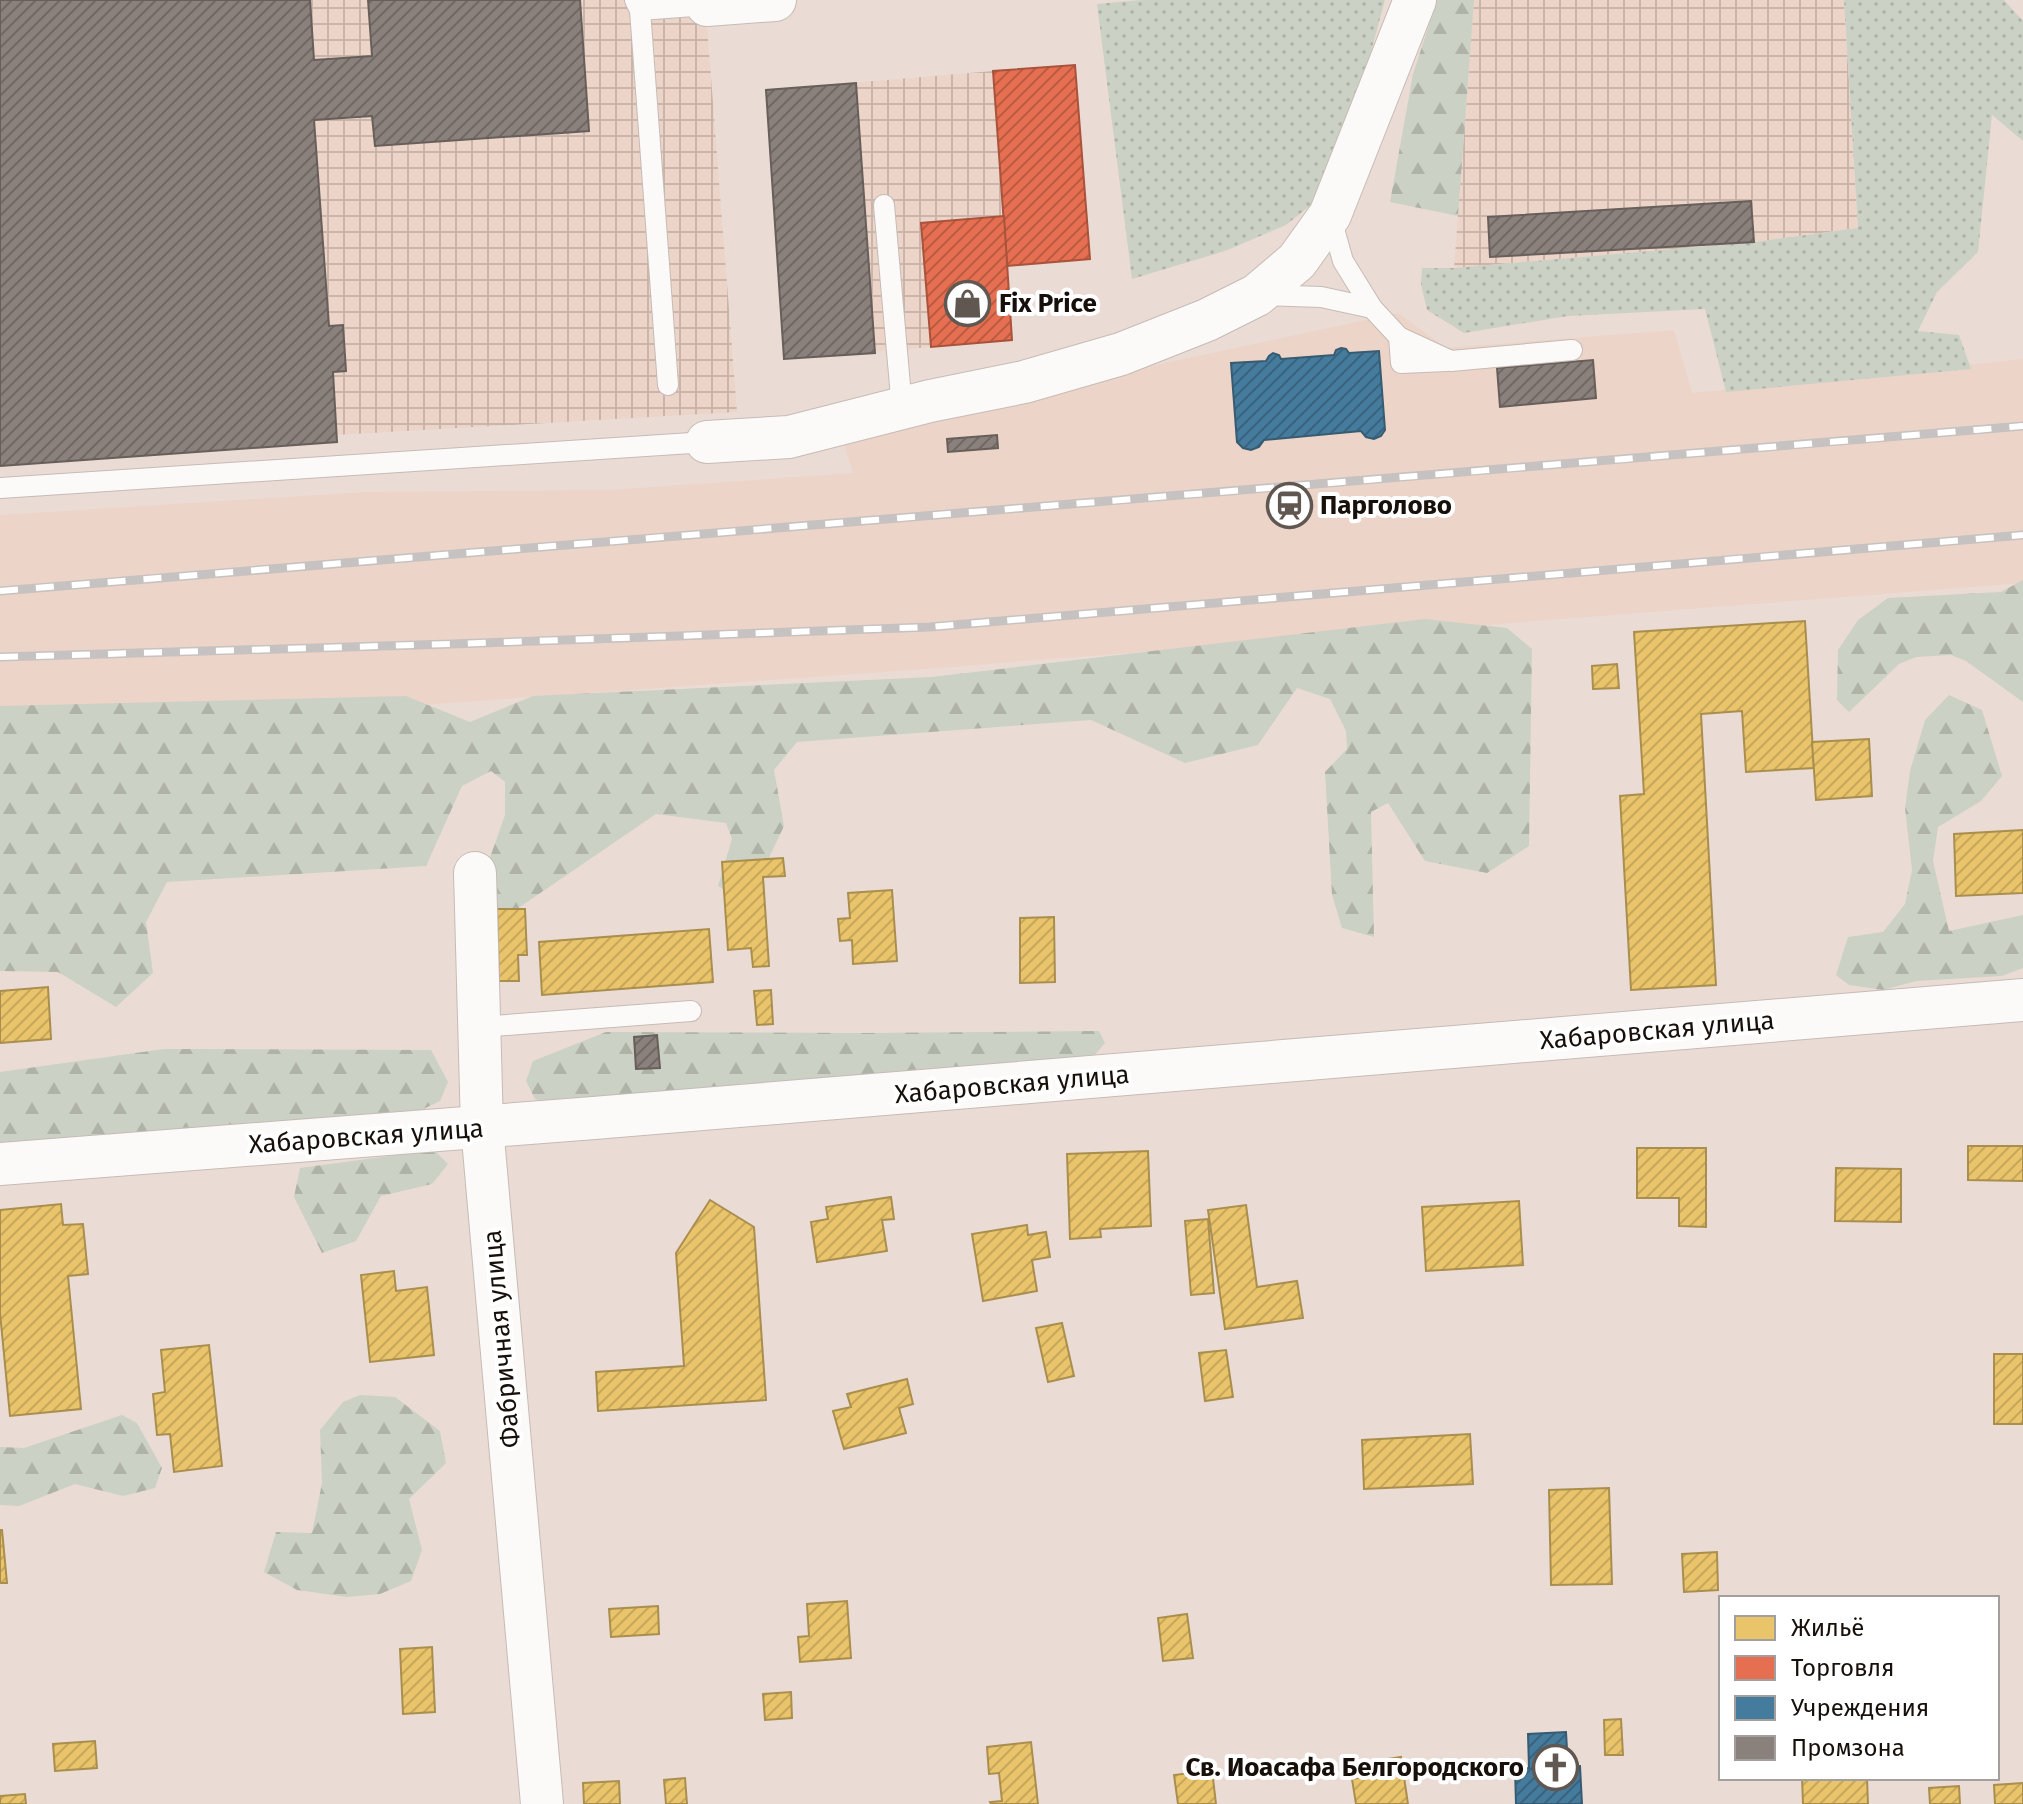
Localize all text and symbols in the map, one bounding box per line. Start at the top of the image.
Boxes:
shop icon: Fix Price [944,279,992,327]
place label: Fix Price [999,288,1097,319]
station icon: Парголово [1265,481,1313,529]
place label: Парголово [1320,490,1452,521]
street label: Хабаровская улица [1538,1005,1776,1056]
street label: Хабаровская улица [893,1059,1131,1110]
street label: Хабаровская улица [248,1113,485,1160]
street label: Фабричная улица [477,1229,526,1449]
legend [1719,1596,1999,1780]
text: Жильё [1791,1614,1864,1642]
text: Торговля [1791,1654,1894,1682]
text: Учреждения [1791,1694,1929,1722]
text: Промзона [1791,1734,1905,1762]
church icon: Св. Иоасафа Белгородского [1531,1743,1579,1791]
place label: Св. Иоасафа Белгородского [1185,1752,1524,1783]

